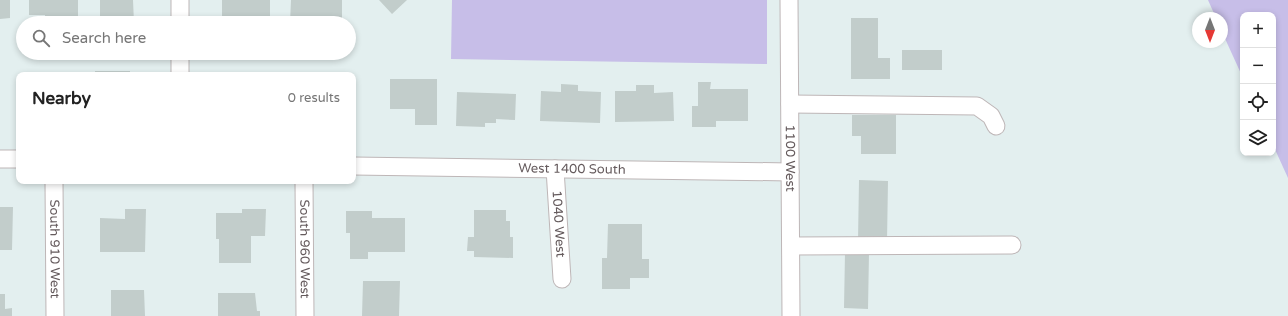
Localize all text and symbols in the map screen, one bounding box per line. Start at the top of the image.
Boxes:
north arrow [1192,12,1228,48]
map controls [1240,12,1276,156]
button: + [1240,12,1276,48]
search box [16,16,356,60]
icon: search [30,27,52,49]
text: Search here [62,29,146,47]
button: − [1240,48,1276,84]
button: locate [1240,84,1276,120]
text: Nearby [32,88,91,109]
text: 0 results [288,90,340,106]
button: layers [1240,120,1276,156]
street label: 1100 West [782,124,798,192]
street label: West 1400 South [518,160,626,178]
street label: 1040 West [548,190,569,258]
street label: South 910 West [46,199,63,299]
street label: South 960 West [296,199,313,299]

